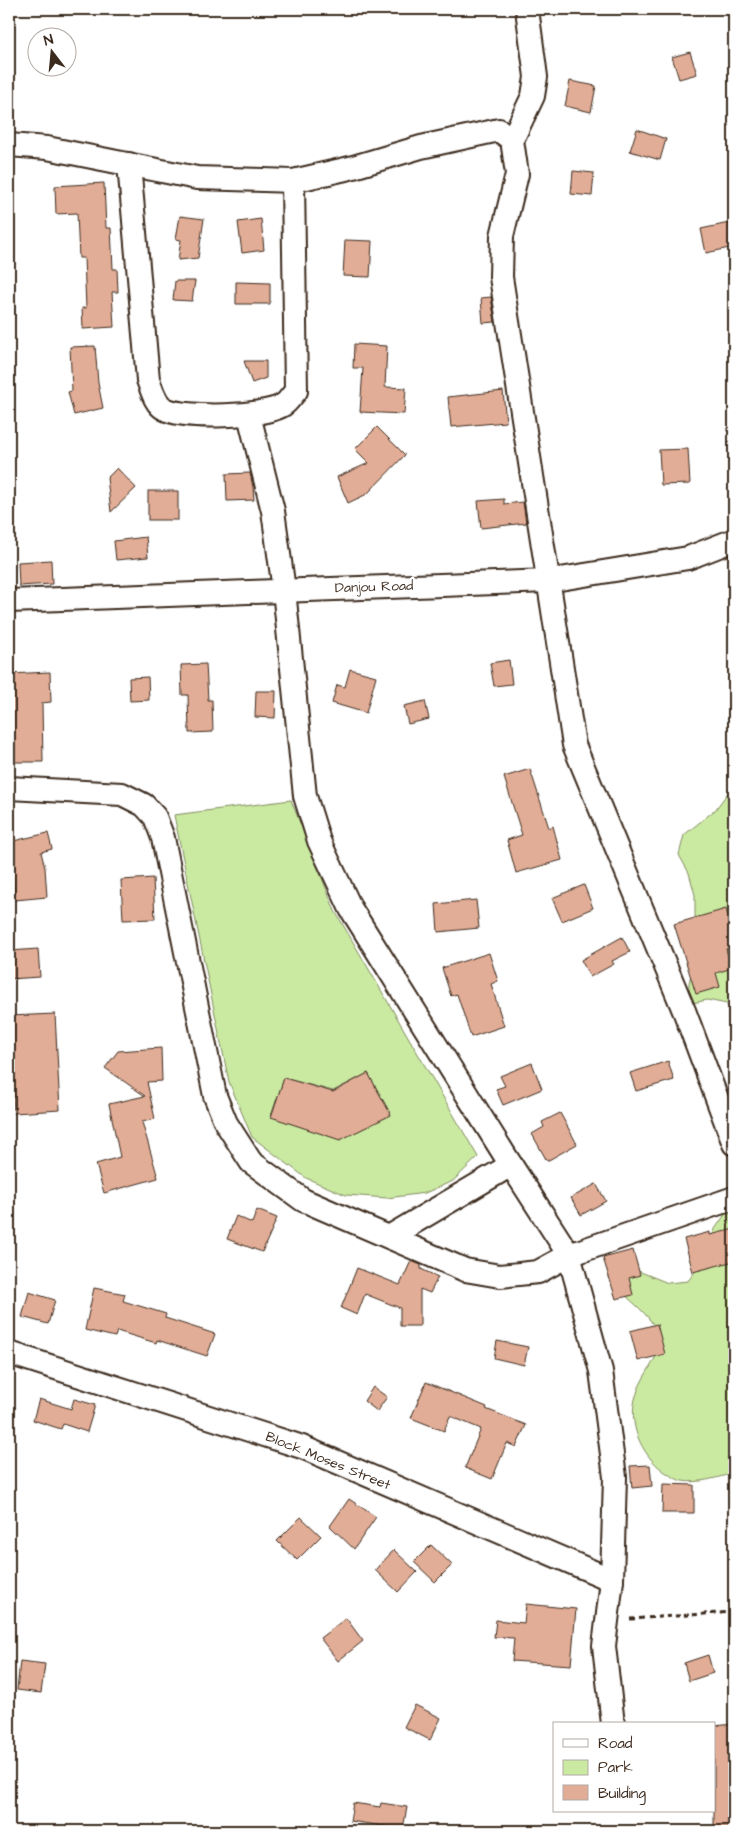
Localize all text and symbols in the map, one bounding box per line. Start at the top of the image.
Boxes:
north arrow [28,28,78,78]
text: N [42,30,56,51]
street label: Danjou Road [334,576,414,598]
street label: Block Moses Street [263,1427,394,1495]
legend [553,1722,716,1812]
text: Road [598,1733,633,1754]
text: Park [598,1757,633,1778]
text: Building [598,1783,646,1805]

